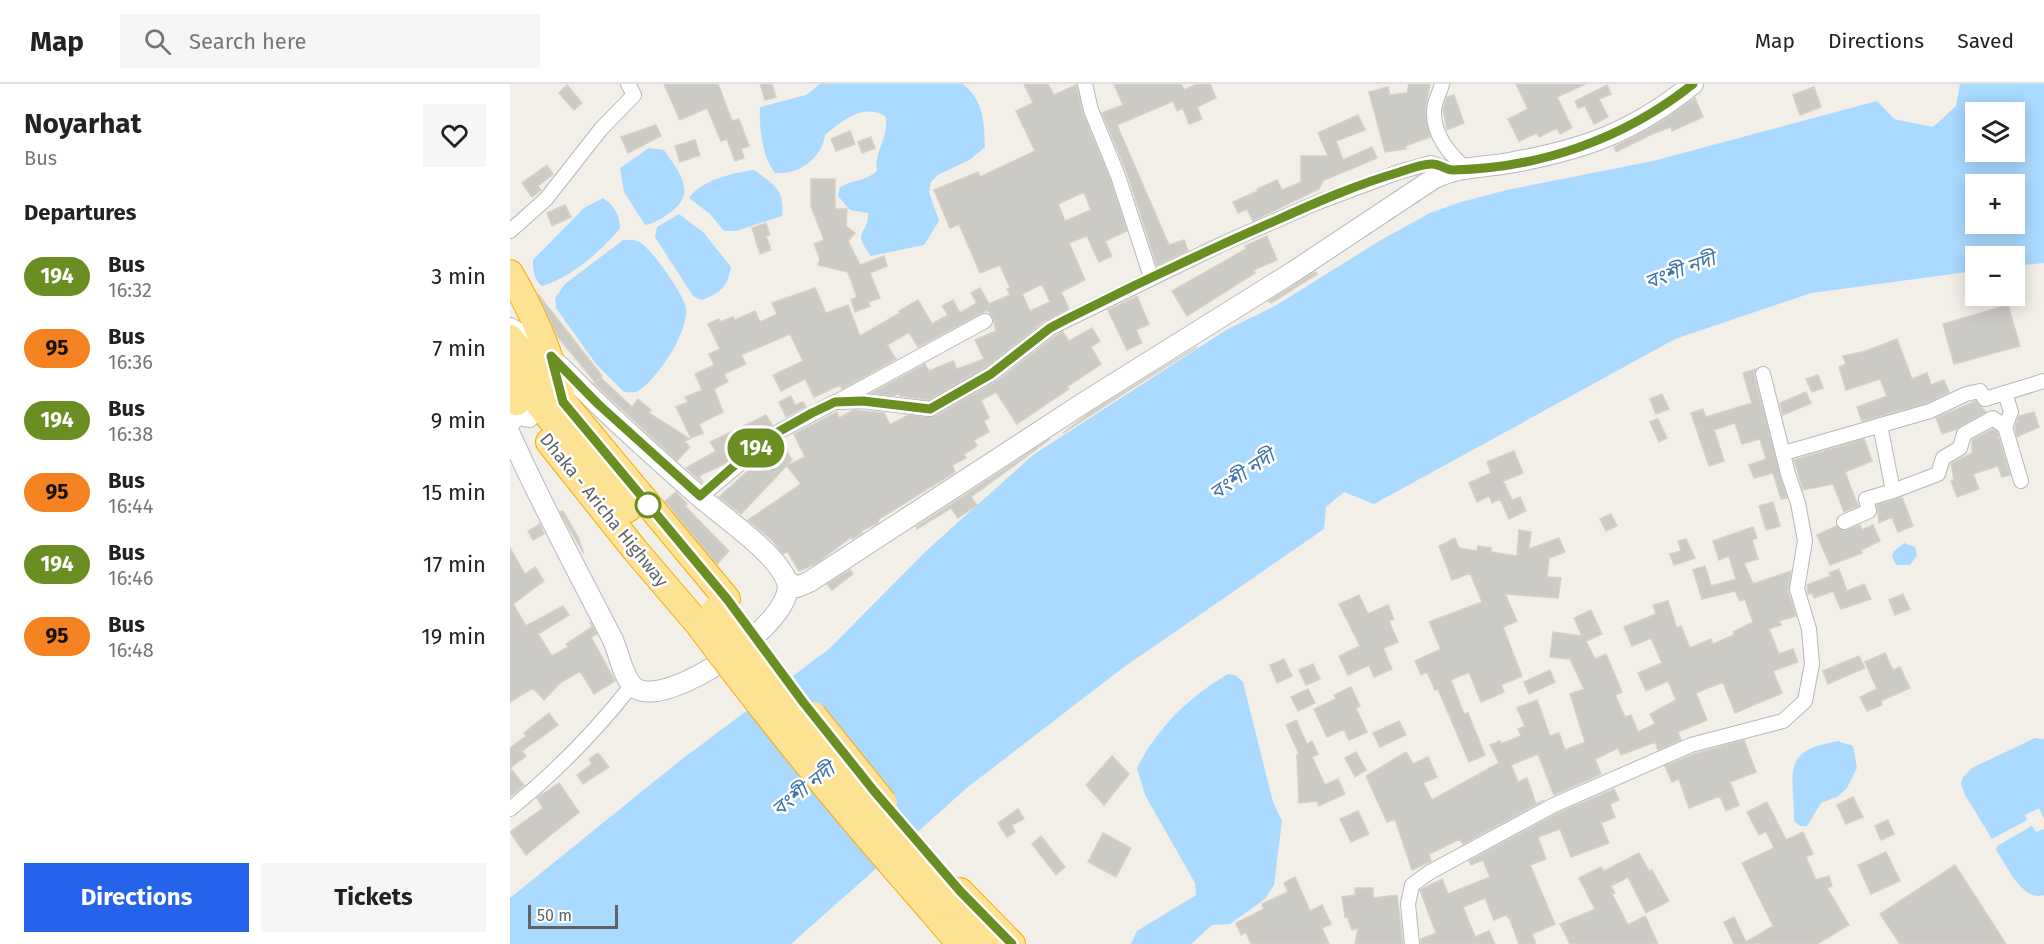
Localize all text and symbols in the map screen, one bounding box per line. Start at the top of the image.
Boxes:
search box [120,14,540,68]
text: Map [30,25,84,58]
icon: search [141,25,174,58]
text: Search here [189,28,307,55]
text: Map [1755,28,1795,54]
text: Directions [1828,28,1924,54]
text: Saved [1957,28,2014,54]
map controls [1965,102,2025,306]
button: layers [1965,102,2025,162]
button: heart [423,104,486,167]
text: Noyarhat [24,107,141,140]
text: Bus [24,146,57,170]
button: + [1965,174,2025,234]
text: Departures [24,199,136,226]
water label: বংশী নদী [1641,245,1722,294]
button: − [1965,246,2025,306]
text: Bus [108,251,145,278]
text: 194 [40,263,74,289]
text: 3 min [431,263,486,290]
text: 16:32 [108,278,152,302]
text: Bus [108,323,145,350]
text: 95 [45,335,69,361]
text: 7 min [432,335,486,362]
text: 16:36 [108,350,153,374]
text: Bus [108,395,145,422]
text: 194 [40,407,74,433]
text: 9 min [431,407,486,434]
text: 16:38 [108,422,153,446]
line badge: 194 [722,428,790,468]
street label: Dhaka - Aricha Highway [535,429,673,592]
text: 194 [739,435,773,461]
water label: বংশী নদী [1205,442,1282,504]
text: Bus [108,467,145,494]
text: 95 [45,479,69,505]
text: 15 min [422,479,486,506]
unlabelled marker [635,492,661,518]
text: 16:44 [108,494,153,518]
text: Bus [108,539,145,566]
text: 194 [40,551,74,577]
text: 17 min [423,551,486,578]
text: 16:46 [108,566,153,590]
text: Bus [108,611,145,638]
text: 95 [45,623,69,649]
text: 19 min [421,623,486,650]
text: 16:48 [108,638,154,662]
water label: বংশী নদী [767,755,842,821]
button: Directions [24,863,249,932]
button: Tickets [261,863,486,932]
scale bar [528,902,618,930]
text: 50 m [537,906,572,925]

